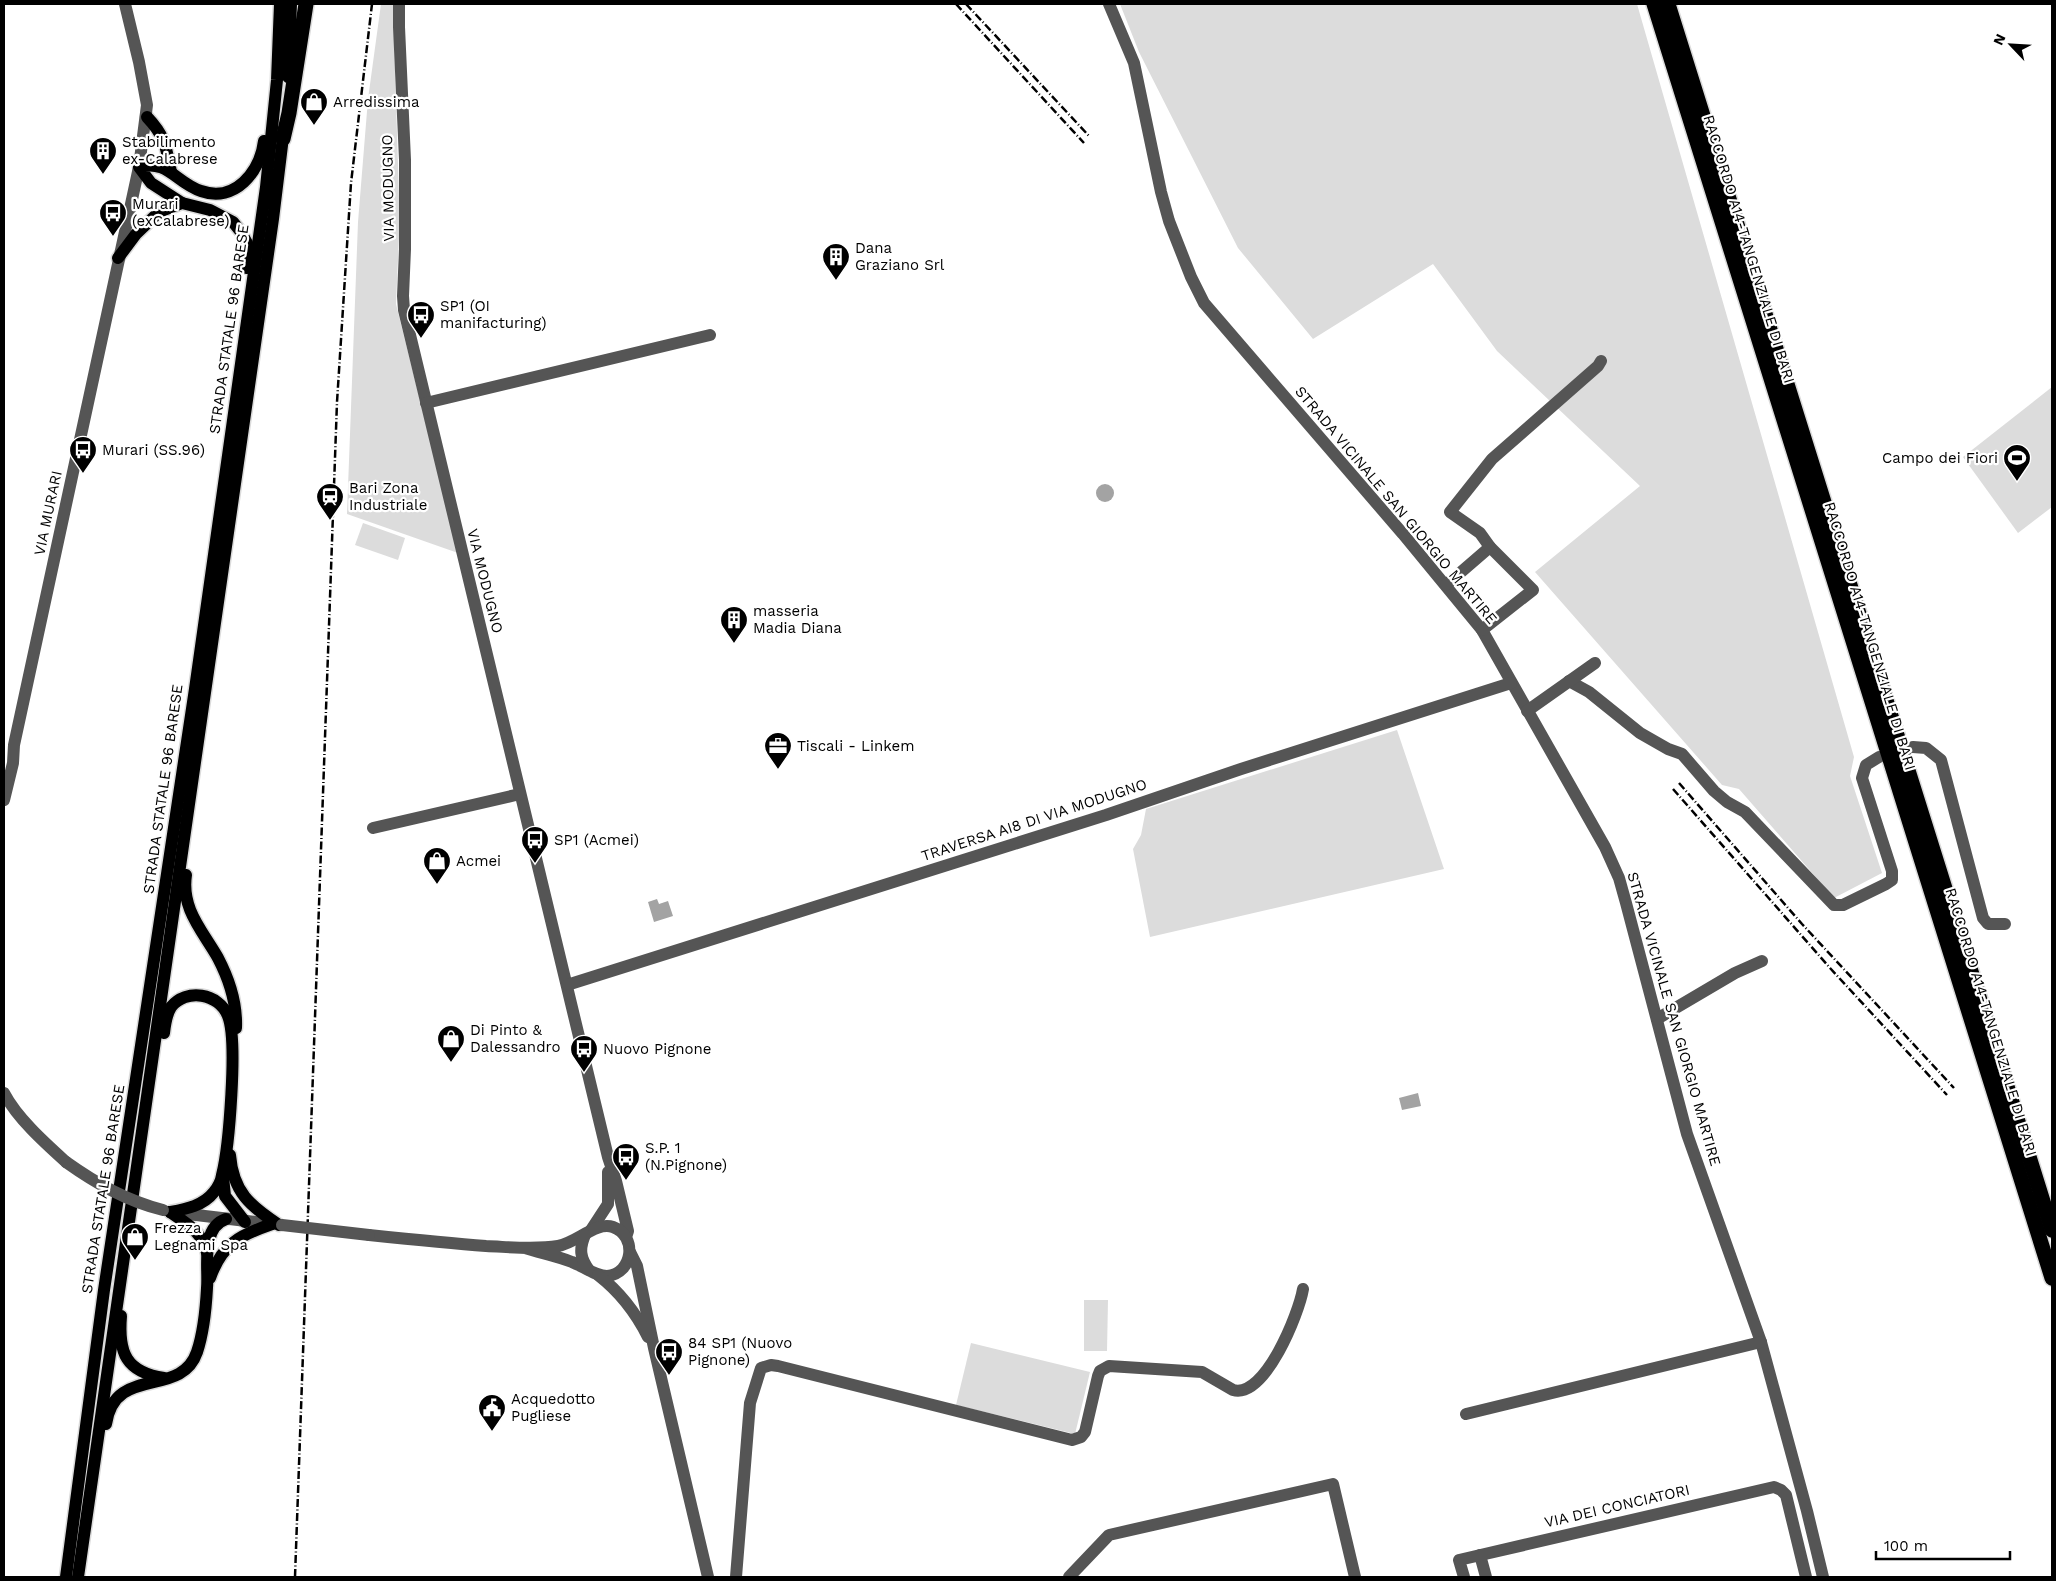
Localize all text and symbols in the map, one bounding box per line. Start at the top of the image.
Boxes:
north arrow [1986,20,2036,70]
text: N [1990,31,2009,48]
shop icon: Arredissima [299,87,329,126]
place label: Arredissima [333,93,420,111]
street label: RACCORDO A14-TANGENZIALE DI BARI [1699,113,1799,385]
place label: Stabilimento ex-Calabrese [122,133,218,168]
street label: VIA MODUGNO [378,134,398,242]
building icon: Stabilimento ex-Calabrese [88,136,118,175]
place label: Murari (exCalabrese) [132,195,230,230]
bus stop icon: Murari (exCalabrese) [98,198,128,237]
street label: STRADA STATALE 96 BARESE [205,223,253,435]
place label: Dana Graziano Srl [855,239,945,274]
building icon: Dana Graziano Srl [821,242,851,281]
place label: SP1 (OI manifacturing) [440,297,547,332]
bus stop icon: SP1 (OI manifacturing) [406,300,436,339]
street label: STRADA VICINALE SAN GIORGIO MARTIRE [1291,382,1501,628]
bus stop icon: Murari (SS.96) [68,435,98,474]
place label: Murari (SS.96) [102,441,205,459]
sports icon: Campo dei Fiori [2002,443,2032,482]
place label: Campo dei Fiori [1882,449,1998,467]
street label: VIA MURARI [30,469,66,557]
place label: Bari Zona Industriale [349,479,427,514]
station icon: Bari Zona Industriale [315,482,345,521]
street label: RACCORDO A14-TANGENZIALE DI BARI [1820,500,1920,772]
street label: VIA MODUGNO [463,527,507,635]
place label: masseria Madia Diana [753,602,842,637]
building icon: masseria Madia Diana [719,605,749,644]
street label: STRADA STATALE 96 BARESE [139,683,187,895]
office icon: Tiscali - Linkem [763,731,793,770]
place label: Tiscali - Linkem [797,737,915,755]
street label: TRAVERSA AI8 DI VIA MODUGNO [919,775,1149,865]
bus stop icon: SP1 (Acmei) [520,825,550,864]
place label: SP1 (Acmei) [554,831,639,849]
shop icon: Acmei [422,846,452,885]
place label: Acmei [456,852,501,870]
street label: STRADA VICINALE SAN GIORGIO MARTIRE [1623,870,1725,1168]
street label: RACCORDO A14-TANGENZIALE DI BARI [1941,886,2041,1158]
place label: Di Pinto & Dalessandro [470,1021,560,1056]
shop icon: Di Pinto & Dalessandro [436,1024,466,1063]
bus stop icon: Nuovo Pignone [569,1034,599,1073]
place label: Nuovo Pignone [603,1040,711,1058]
street label: STRADA STATALE 96 BARESE [78,1083,128,1295]
place label: S.P. 1 (N.Pignone) [645,1139,727,1174]
bus stop icon: S.P. 1 (N.Pignone) [611,1142,641,1181]
place label: Frezza Legnami Spa [154,1219,249,1254]
shop icon: Frezza Legnami Spa [120,1222,150,1261]
place label: 84 SP1 (Nuovo Pignone) [688,1334,792,1369]
bus stop icon: 84 SP1 (Nuovo Pignone) [654,1337,684,1376]
place label: Acquedotto Pugliese [511,1390,595,1425]
public building icon: Acquedotto Pugliese [477,1393,507,1432]
street label: VIA DEI CONCIATORI [1543,1481,1691,1531]
scale bar [1876,1528,2010,1560]
text: 100 m [1884,1537,1928,1555]

